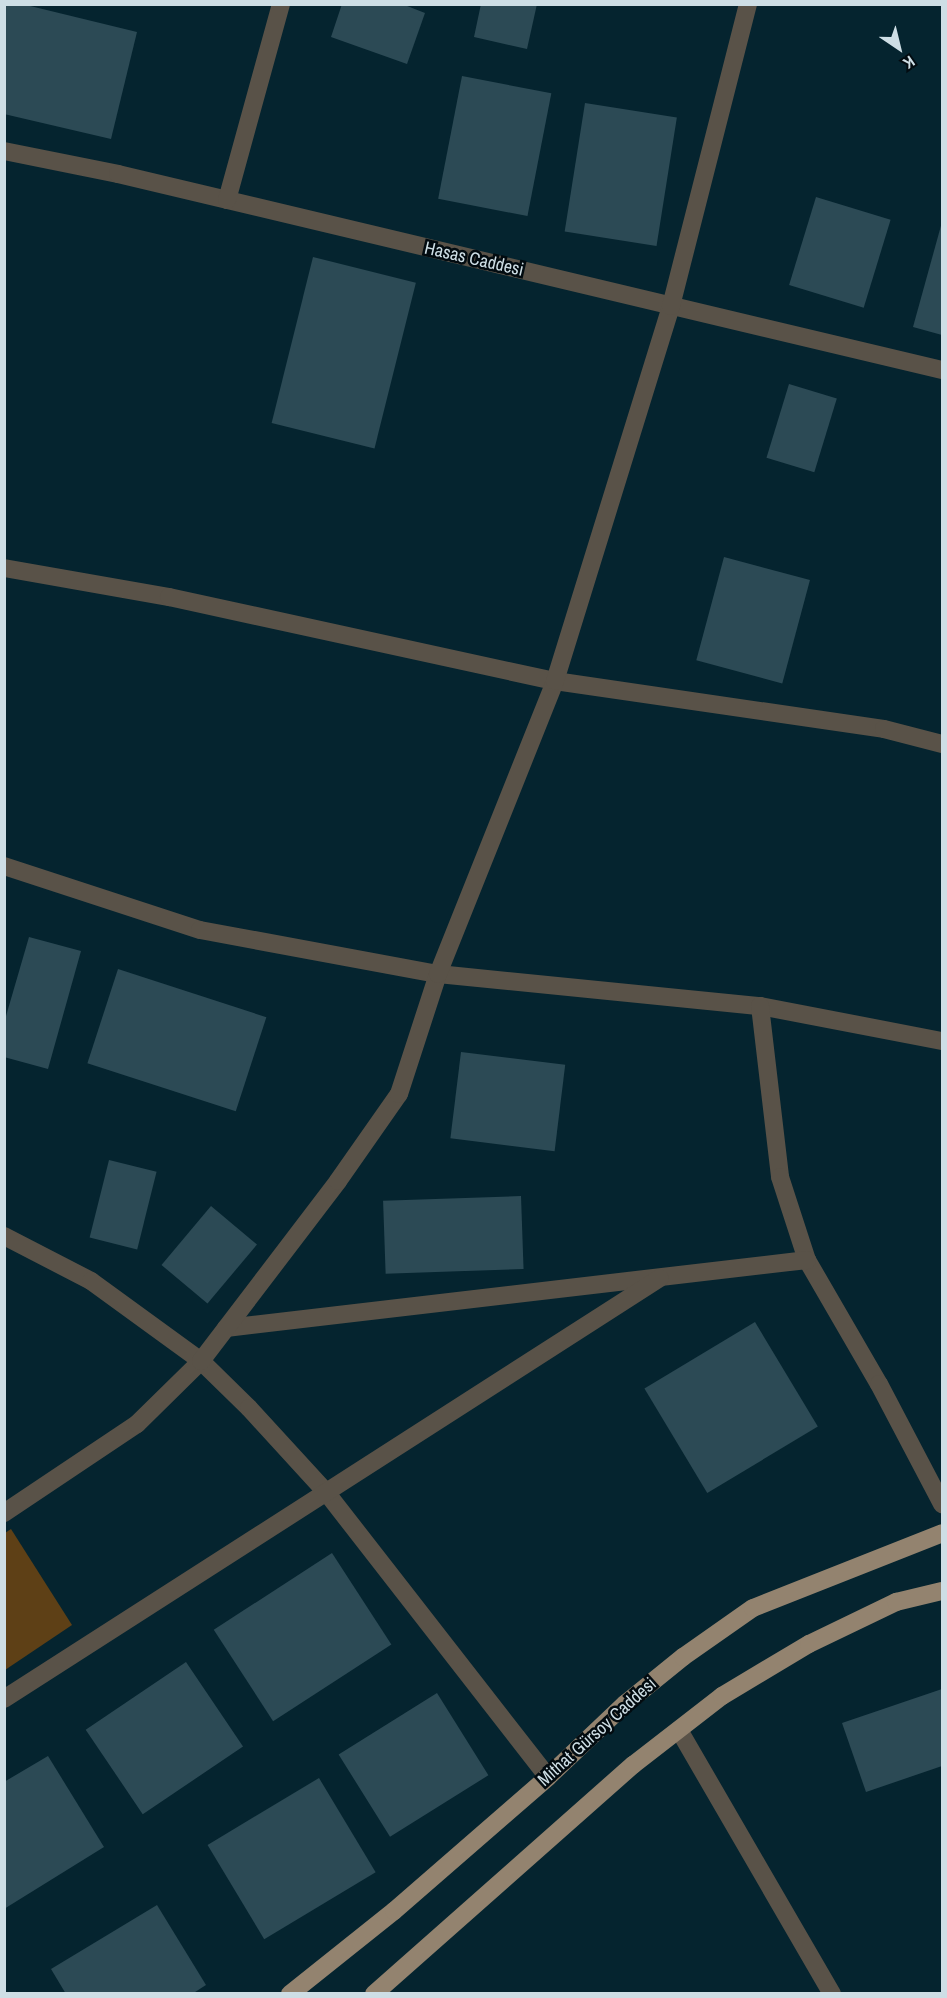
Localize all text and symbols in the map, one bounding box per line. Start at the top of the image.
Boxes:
north arrow [869,18,929,78]
text: K [899,51,920,74]
street label: Hasas Caddesi [422,237,526,281]
street label: Mithat Gürsoy Caddesi [533,1673,661,1791]

